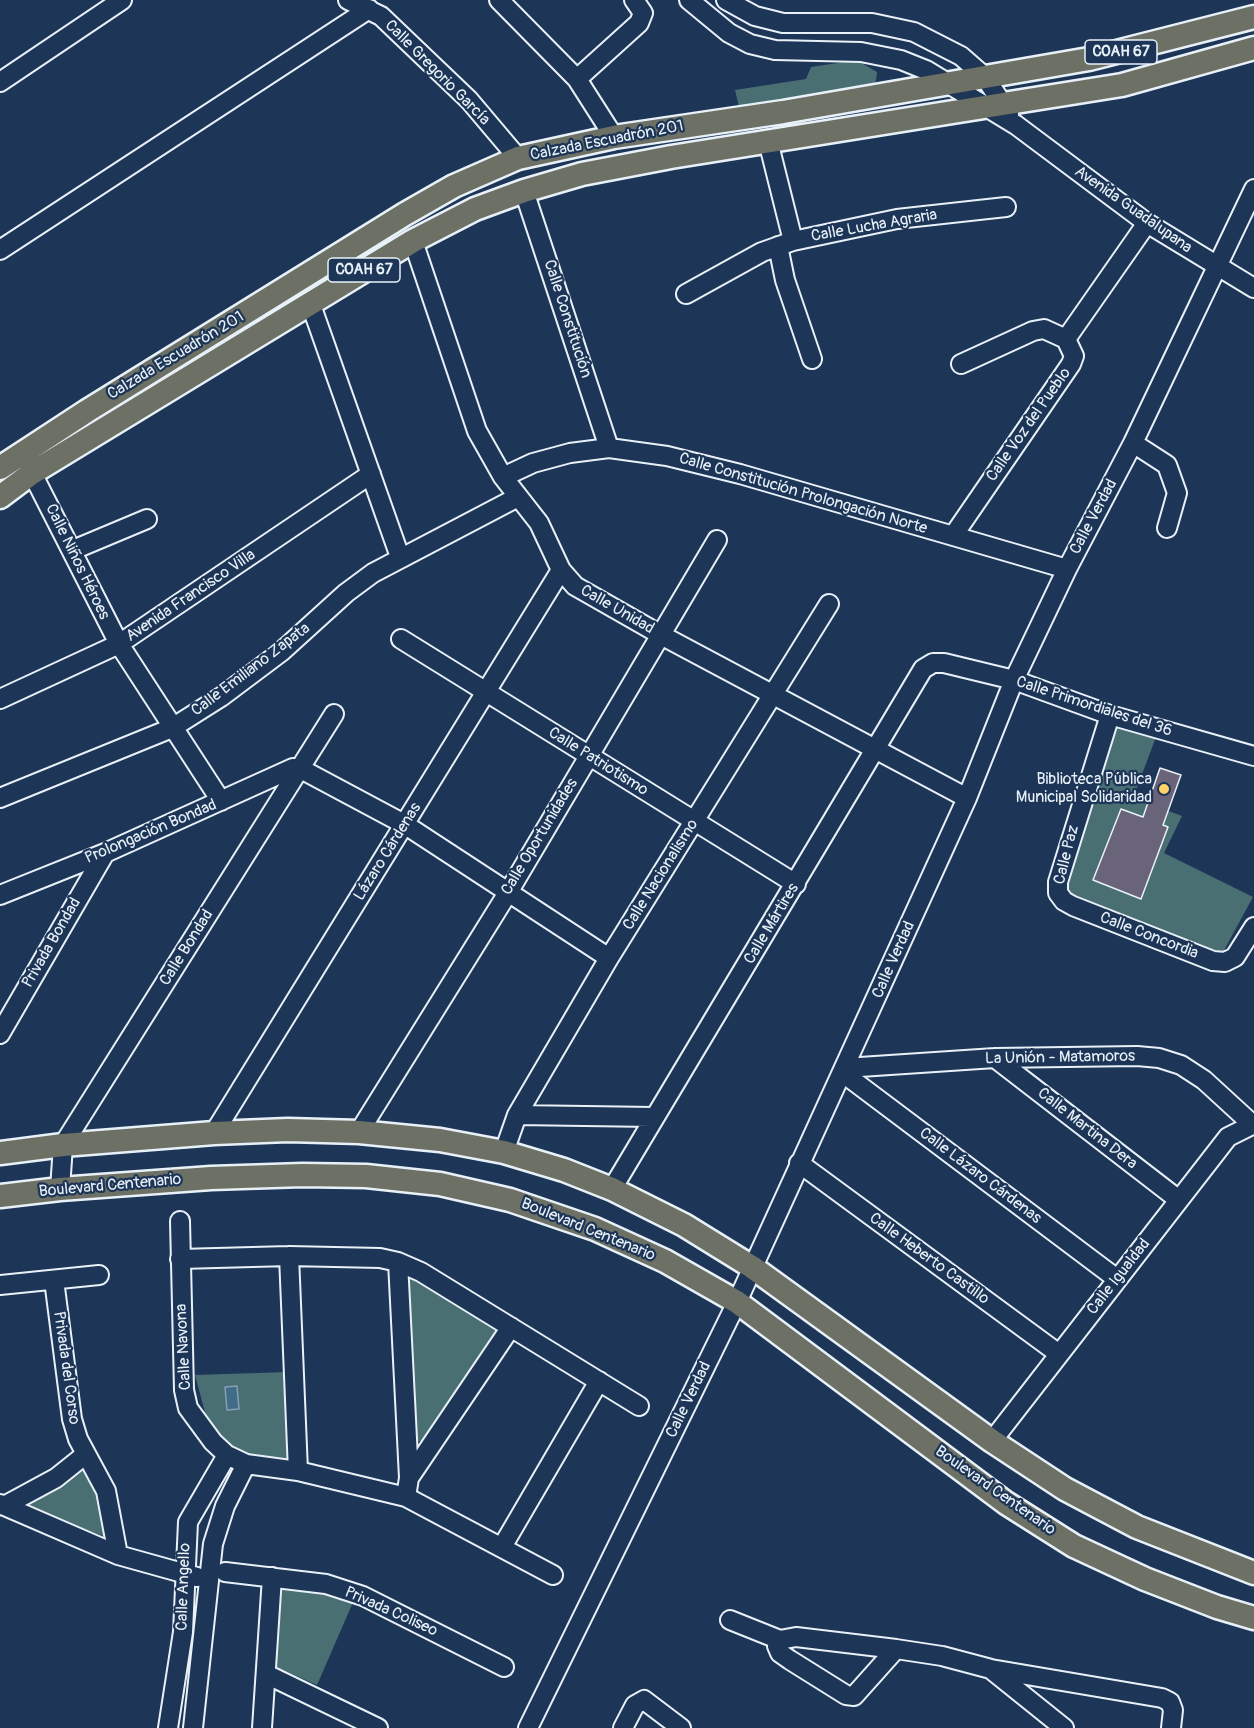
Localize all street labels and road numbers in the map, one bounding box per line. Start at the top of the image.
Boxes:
street label: Calle Gregorio García [380,16,494,130]
road number: COAH 67 [1085,40,1157,64]
street label: Calzada Escuadrón 201 [529,117,685,165]
street label: Avenida Guadalupana [1071,162,1195,258]
street label: Calle Lucha Agraria [810,205,938,247]
road number: COAH 67 [328,258,400,282]
street label: Calle Constitución [539,258,595,380]
street label: Calzada Escuadrón 201 [104,308,248,404]
street label: Calle Voz del Pueblo [983,364,1075,486]
street label: Calle Constitución Prolongación Norte [677,449,929,539]
street label: Calle Verdad [1066,476,1122,558]
street label: Calle Niños Héroes [41,501,113,623]
street label: Avenida Francisco Villa [123,546,259,646]
street label: Calle Unidad [577,581,657,639]
street label: Calle Emiliano Zapata [188,619,314,721]
street label: Calle Primordiales del 36 [1014,673,1174,741]
street label: Calle Patriotismo [544,724,652,800]
street label: Calle Oportunidades [498,775,582,899]
street label: Prolongación Bondad [82,796,220,868]
street label: Lázaro Cárdenas [350,800,426,904]
street label: Calle Nacionalismo [619,816,703,934]
street label: Calle Paz [1050,823,1084,887]
street label: Calle Mártires [740,880,804,968]
street label: Privada Bondad [19,895,85,991]
street label: Calle Bondad [156,906,218,990]
street label: Calle Concordia [1097,908,1201,964]
street label: Calle Verdad [868,919,920,1001]
street label: La Unión - Matamoros [985,1047,1135,1069]
street label: Calle Martina Dera [1033,1084,1141,1174]
street label: Calle Lázaro Cárdenas [915,1124,1045,1228]
street label: Boulevard Centenario [38,1170,182,1202]
street label: Boulevard Centenario [518,1194,658,1266]
street label: Calle Heberto Castillo [865,1209,993,1309]
street label: Calle Igualdad [1083,1235,1155,1319]
street label: Calle Navona [172,1303,196,1391]
street label: Privada del Corso [49,1310,83,1426]
street label: Calle Verdad [662,1359,716,1441]
street label: Boulevard Centenario [931,1442,1059,1540]
street label: Calle Angello [173,1543,195,1631]
street label: Privada Coliseo [342,1583,440,1641]

